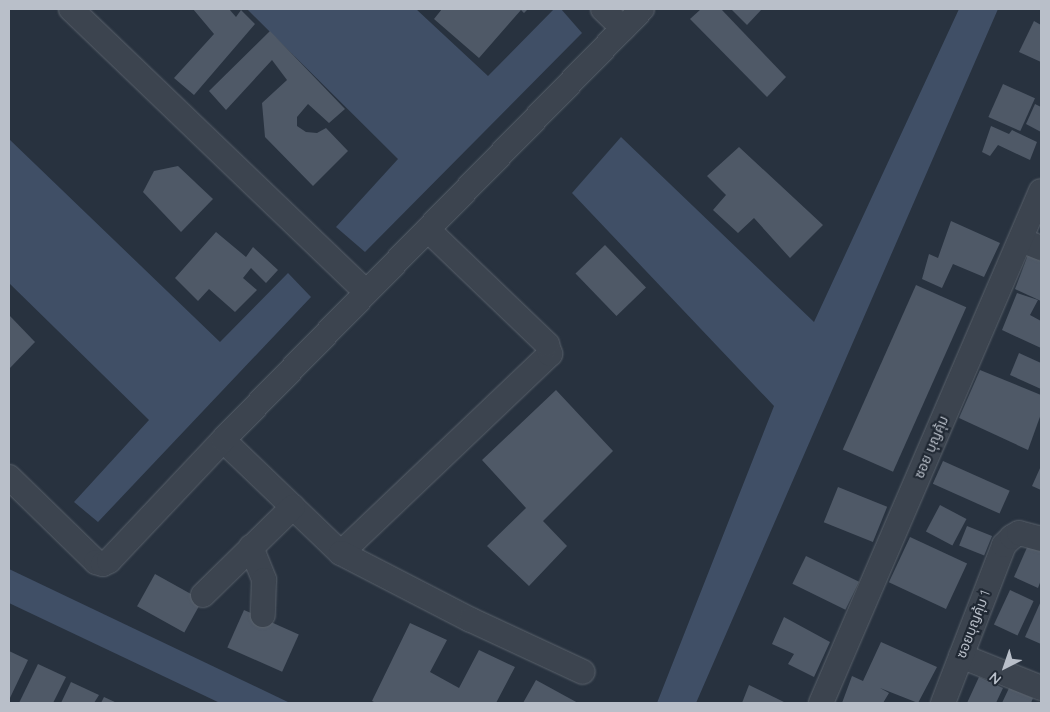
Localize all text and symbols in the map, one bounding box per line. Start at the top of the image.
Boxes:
street label: ซอย บุญคุ้ม [910,413,952,481]
street label: ซอยบุญคุ้ม 1 [952,588,994,660]
north arrow [980,642,1030,692]
text: N [985,668,1005,688]

